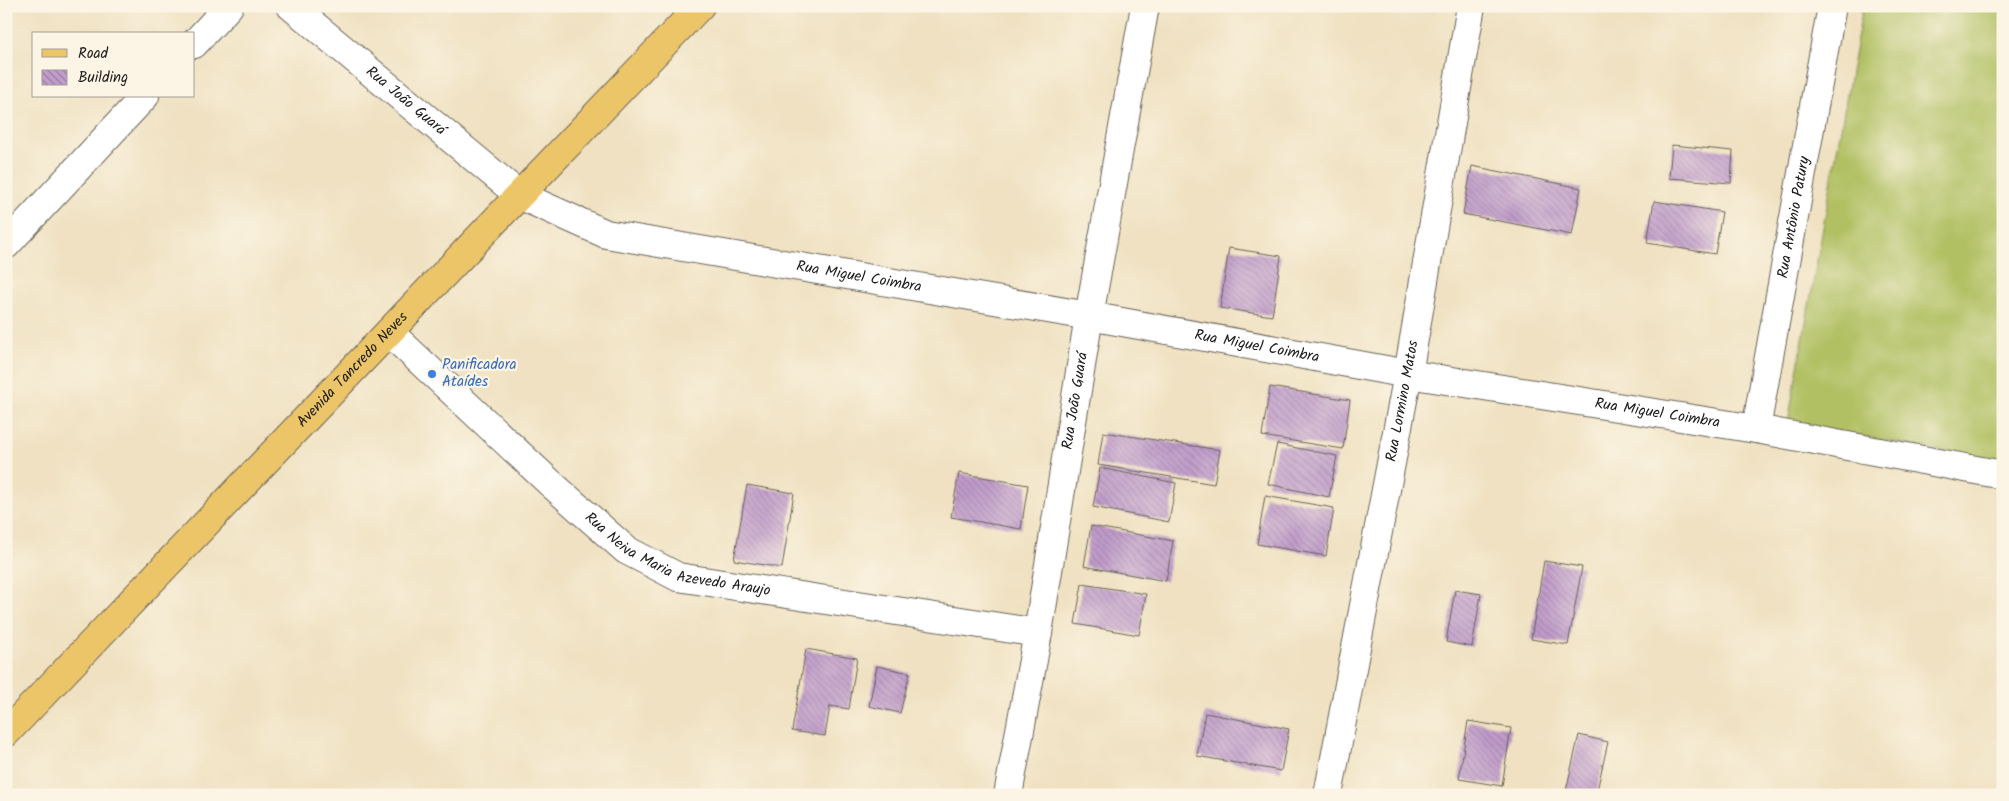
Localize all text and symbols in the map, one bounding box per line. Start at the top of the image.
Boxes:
legend [32,32,195,98]
text: Road [78,42,109,66]
street label: Rua João Guará [360,60,453,143]
text: Building [78,66,128,90]
street label: Rua Antônio Patury [1771,154,1817,280]
street label: Rua Miguel Coimbra [795,255,923,299]
street label: Avenida Tancredo Neves [291,306,414,433]
street label: Rua Miguel Coimbra [1192,323,1321,370]
street label: Rua Lormino Matos [1380,338,1426,464]
street label: Rua João Guará [1056,348,1095,451]
place label: Panificadora Ataídes [442,353,517,394]
marker: Panificadora Ataídes [426,368,438,380]
street label: Rua Miguel Coimbra [1593,392,1722,435]
street label: Rua Neiva Maria Azevedo Araujo [579,506,772,603]

